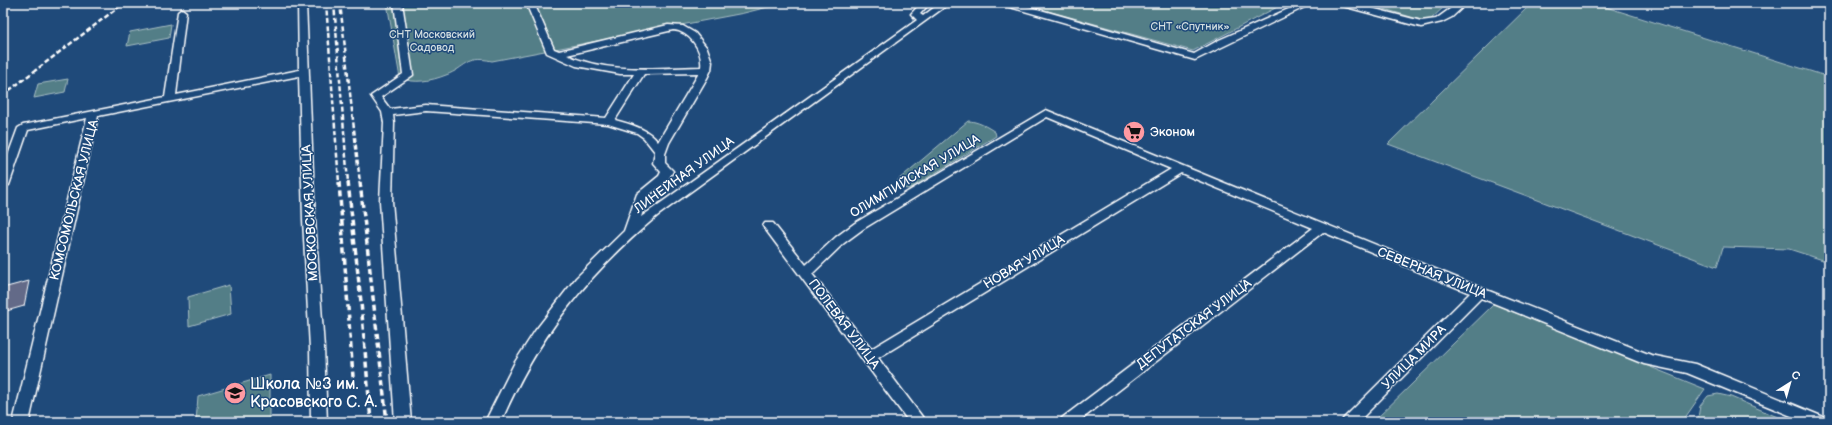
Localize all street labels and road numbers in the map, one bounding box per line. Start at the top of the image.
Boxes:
street label: КОМСОМОЛЬСКАЯ УЛИЦА [46,118,102,282]
street label: ОЛИМПИЙСКАЯ УЛИЦА [847,131,983,221]
street label: ЛИНЕЙНАЯ УЛИЦА [630,133,737,217]
street label: МОСКОВСКАЯ УЛИЦА [298,144,322,282]
street label: НОВАЯ УЛИЦА [980,231,1068,293]
street label: СЕВЕРНАЯ УЛИЦА [1375,244,1489,302]
street label: ДЕПУТАТСКАЯ УЛИЦА [1133,275,1255,373]
street label: ПОЛЕВАЯ УЛИЦА [805,276,883,372]
street label: УЛИЦА МИРА [1379,321,1450,392]

